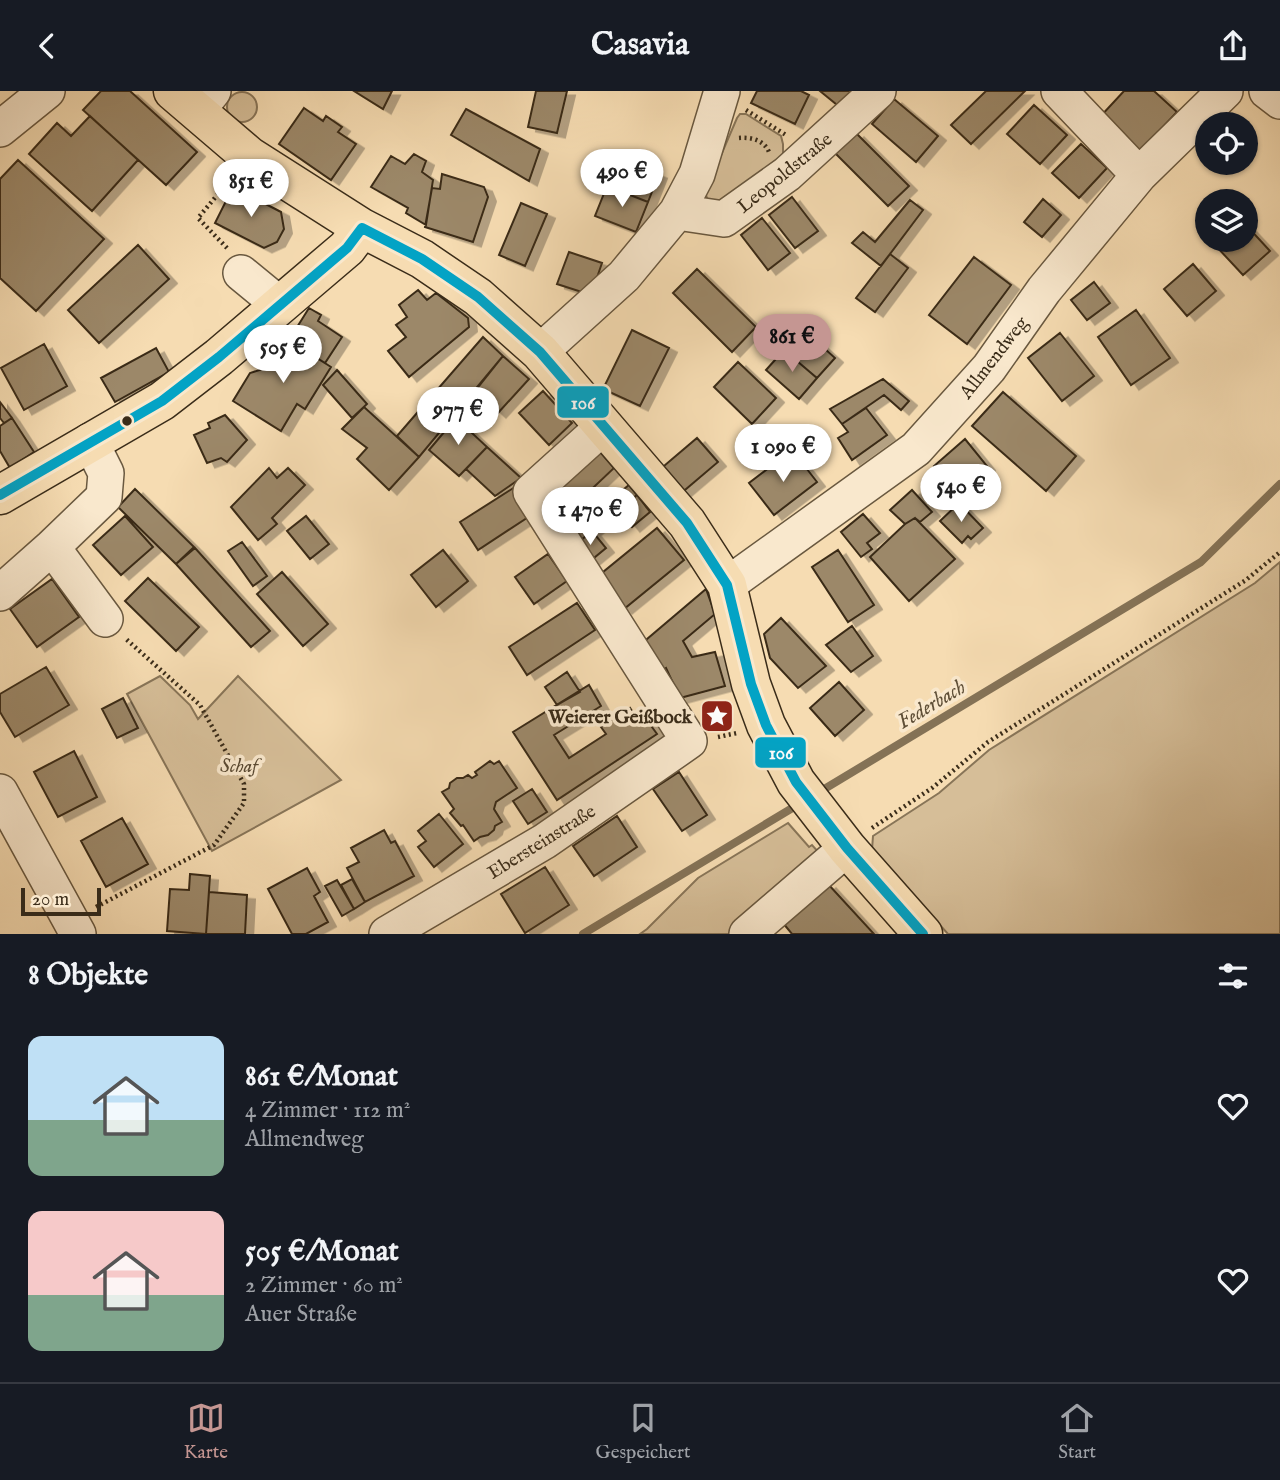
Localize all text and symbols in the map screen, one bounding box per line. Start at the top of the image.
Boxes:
text: Casavia [591,25,689,66]
icon: back [28,27,66,65]
icon: share [1214,27,1252,65]
map controls [1195,112,1258,252]
button: locate [1195,112,1258,175]
street label: Leopoldstraße [733,128,838,219]
pin: 490 € [573,149,671,209]
text: 490 € [596,157,648,186]
pin: 851 € [202,159,300,219]
text: 851 € [229,167,273,196]
button: layers [1195,189,1258,252]
street label: Allmendweg [954,312,1035,405]
pin: 861 € [743,315,841,374]
text: 861 € [769,322,815,351]
pin: 505 € [234,325,332,385]
text: 505 € [260,333,306,362]
line badge: 106 [556,385,610,419]
pin: 977 € [409,387,507,447]
text: 106 [571,392,596,416]
text: 977 € [433,395,483,424]
unlabelled marker [120,414,134,428]
pin: 1 090 € [718,425,848,484]
text: 1 090 € [751,432,815,461]
pin: 540 € [912,465,1010,524]
text: 540 € [936,472,986,501]
pin: 1 470 € [525,487,655,547]
text: 1 470 € [558,495,622,524]
water label: Federbach [893,674,971,736]
place icon: Weierer Geißbock [698,697,736,735]
place label: Weierer Geißbock [547,706,693,730]
line badge: 106 [754,736,807,769]
text: 106 [769,742,794,766]
park label: Schaf [220,755,262,779]
street label: Ebersteinstraße [484,800,601,885]
scale bar [21,885,102,917]
text: 20 m [32,888,69,912]
text: 8 Objekte [28,957,148,995]
icon: filters [1214,957,1252,995]
text: 861 €/Monat [245,1058,398,1096]
icon: home [84,1064,168,1148]
icon: heart [1214,1087,1252,1125]
text: 4 Zimmer · 112 m² [245,1096,410,1125]
text: Allmendweg [245,1125,364,1154]
text: 505 €/Monat [245,1233,399,1271]
icon: home [84,1239,168,1323]
icon: heart [1214,1262,1252,1300]
text: 2 Zimmer · 60 m² [245,1271,403,1300]
text: Auer Straße [245,1300,357,1329]
tab: Karte [184,1399,228,1465]
tab: Gespeichert [596,1399,691,1465]
tab: Start [1058,1399,1096,1465]

